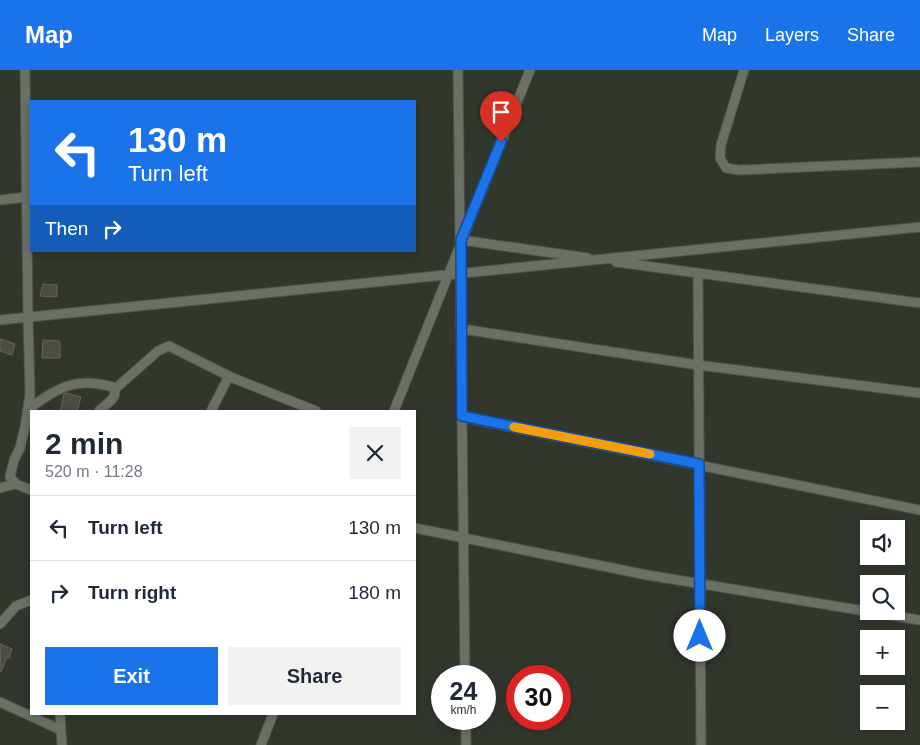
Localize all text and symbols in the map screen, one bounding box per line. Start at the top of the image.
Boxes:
text: Map [25,21,73,48]
text: Map [702,25,737,45]
text: Layers [765,25,819,45]
text: Share [847,25,895,45]
pin [480,91,522,142]
icon: arrive [487,98,515,126]
icon: left [45,120,110,185]
text: 130 m [128,120,227,159]
text: Turn left [128,161,208,186]
icon: right [98,215,126,243]
text: Then [45,218,88,239]
text: 2 min [45,427,123,460]
button: close [349,427,401,479]
text: 520 m · 11:28 [45,463,143,480]
icon: left [45,514,73,542]
text: Turn left [88,517,163,538]
text: 130 m [348,517,401,538]
map controls [860,520,905,730]
button: sound [860,520,905,565]
button: search [860,575,905,620]
icon: right [45,579,73,607]
text: Turn right [88,582,176,603]
text: 180 m [348,582,401,603]
position arrow [673,609,725,661]
button: + [860,630,905,675]
button: Exit [45,647,218,705]
button: Share [228,647,401,705]
speed limit sign: 30 [506,665,571,730]
text: 24 [450,677,477,705]
button: − [860,685,905,730]
text: km/h [450,703,477,717]

